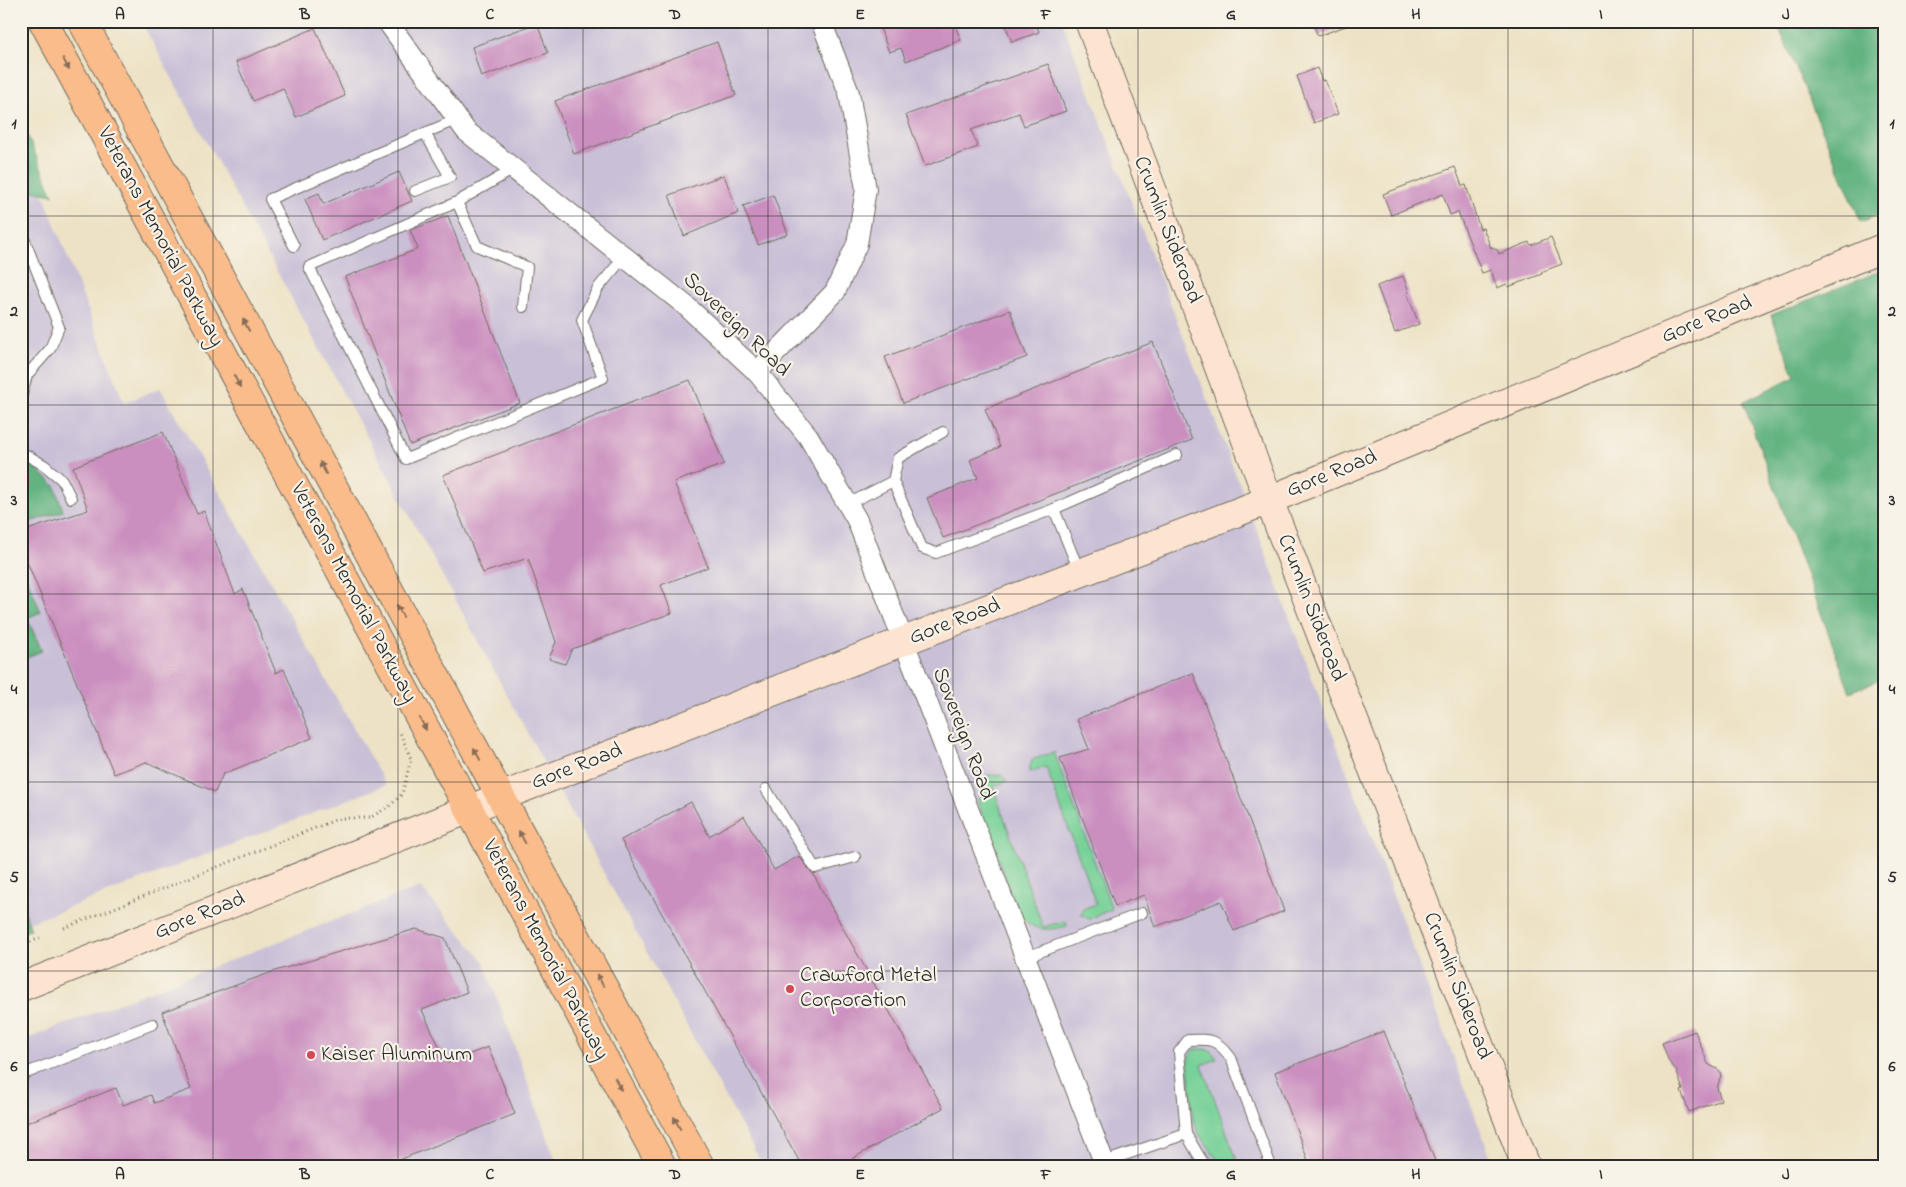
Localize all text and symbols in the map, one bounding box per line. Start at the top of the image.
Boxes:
text: A [115,3,125,27]
text: B [299,3,311,27]
text: C [486,3,495,27]
text: D [668,3,681,27]
text: E [855,3,865,27]
text: F [1040,3,1052,27]
text: G [1226,3,1236,27]
text: H [1411,3,1421,27]
text: I [1599,3,1603,27]
text: J [1782,3,1790,27]
one-way arrow [62,57,71,71]
text: 1 [11,112,17,136]
text: 1 [1889,112,1895,136]
street label: Veterans Memorial Parkway [87,120,232,353]
street label: Crumlin Sideroad [1124,152,1210,308]
street label: Sovereign Road [674,265,797,386]
street label: Gore Road [1657,287,1757,353]
text: 2 [9,300,18,324]
text: 2 [1887,300,1896,324]
one-way arrow [242,317,250,332]
one-way arrow [233,374,242,388]
street label: Gore Road [1282,441,1382,507]
one-way arrow [319,460,327,475]
street label: Veterans Memorial Parkway [280,476,425,709]
text: 3 [10,489,18,513]
text: 3 [1888,489,1896,513]
street label: Crumlin Sideroad [1268,530,1354,686]
street label: Gore Road [905,590,1005,654]
one-way arrow [396,603,404,618]
street label: Sovereign Road [922,663,1003,805]
text: 4 [10,678,18,702]
text: 4 [1888,678,1896,702]
one-way arrow [419,717,428,730]
street label: Gore Road [527,735,627,799]
one-way arrow [473,747,481,761]
one-way arrow [518,830,526,844]
street label: Veterans Memorial Parkway [472,833,617,1066]
text: 5 [9,866,19,890]
text: 5 [1887,866,1897,890]
street label: Gore Road [150,883,250,949]
street label: Crumlin Sideroad [1414,908,1500,1064]
place label: Crawford Metal Corporation [800,960,936,1017]
one-way arrow [596,973,604,987]
marker: Crawford Metal Corporation [784,983,796,995]
place label: Kaiser Aluminum [321,1039,472,1071]
marker: Kaiser Aluminum [305,1049,317,1061]
text: 6 [9,1055,18,1079]
text: 6 [1887,1055,1896,1079]
one-way arrow [613,1077,622,1090]
one-way arrow [673,1116,681,1130]
text: A [115,1163,125,1187]
text: B [299,1163,311,1187]
text: C [486,1163,495,1187]
text: D [668,1163,681,1187]
text: E [855,1163,865,1187]
text: F [1040,1163,1052,1187]
text: G [1226,1163,1236,1187]
text: H [1411,1163,1421,1187]
text: I [1599,1163,1603,1187]
text: J [1782,1163,1790,1187]

